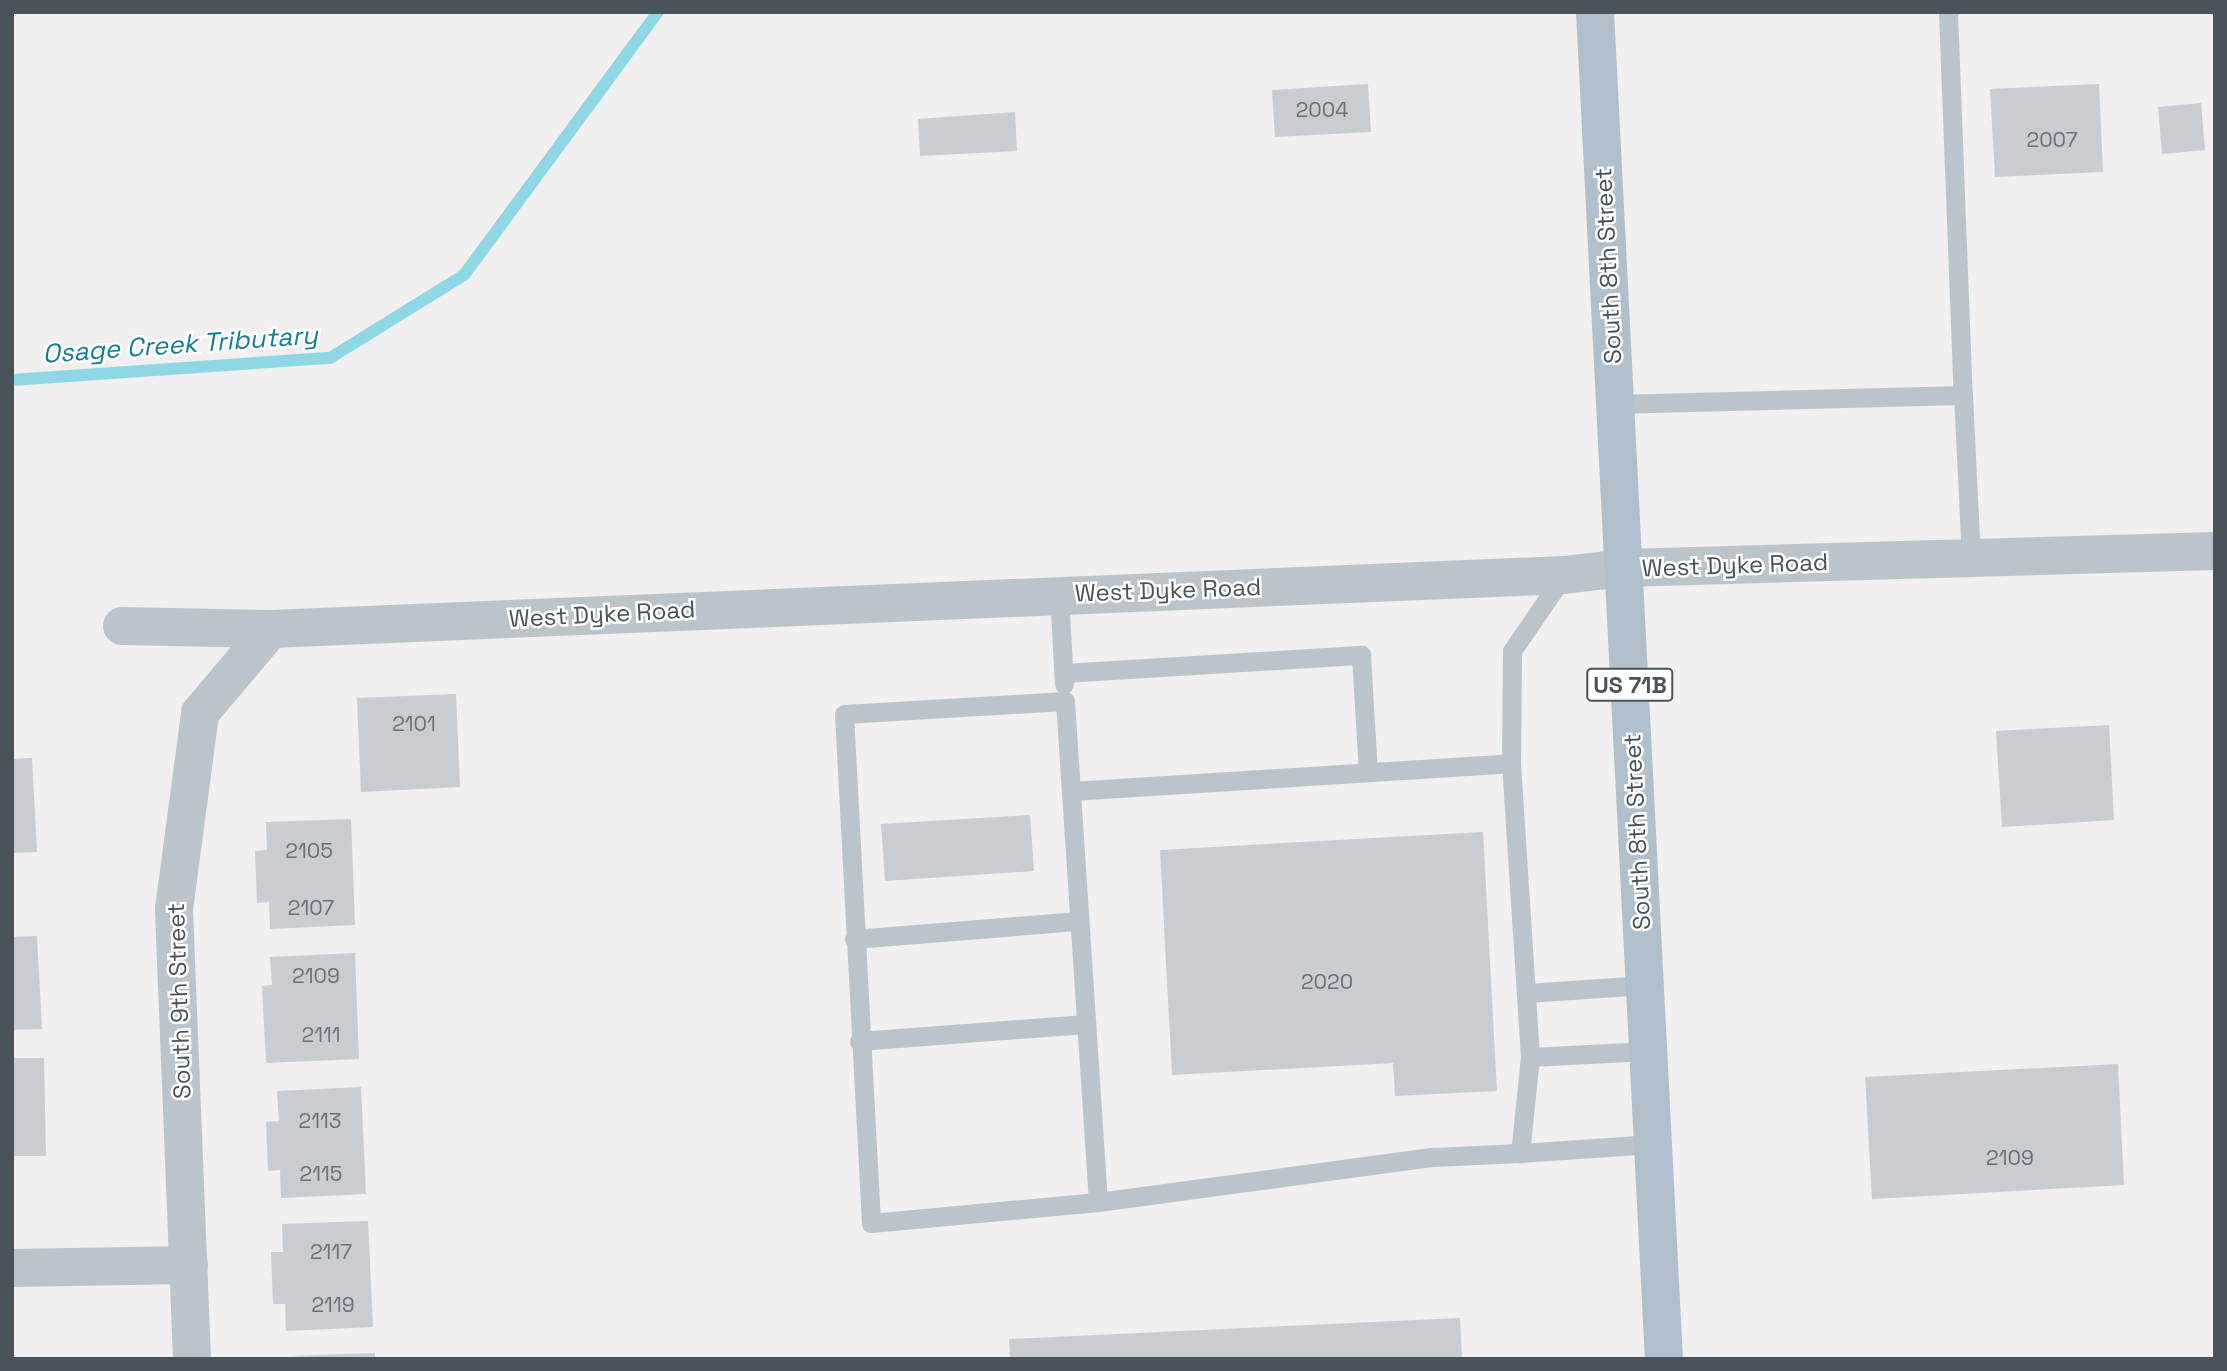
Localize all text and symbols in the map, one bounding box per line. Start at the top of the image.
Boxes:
house number: 2004 [1296,97,1348,123]
house number: 2007 [2026,127,2078,153]
street label: South 8th Street [1588,167,1628,365]
water label: Osage Creek Tributary [41,320,319,370]
street label: West Dyke Road [1641,547,1829,583]
street label: West Dyke Road [1074,572,1262,608]
street label: West Dyke Road [508,595,696,633]
road number: US 71B [1586,666,1674,705]
house number: 2101 [392,711,436,737]
street label: South 8th Street [1617,733,1657,931]
house number: 2105 [285,838,333,864]
house number: 2107 [288,895,334,921]
street label: South 9th Street [161,902,197,1100]
house number: 2109 [292,963,340,989]
house number: 2020 [1301,969,1353,995]
house number: 2111 [302,1022,340,1048]
house number: 2113 [299,1108,341,1134]
house number: 2109 [1986,1145,2034,1171]
house number: 2115 [300,1161,342,1187]
house number: 2117 [310,1239,352,1265]
house number: 2119 [311,1292,355,1318]

